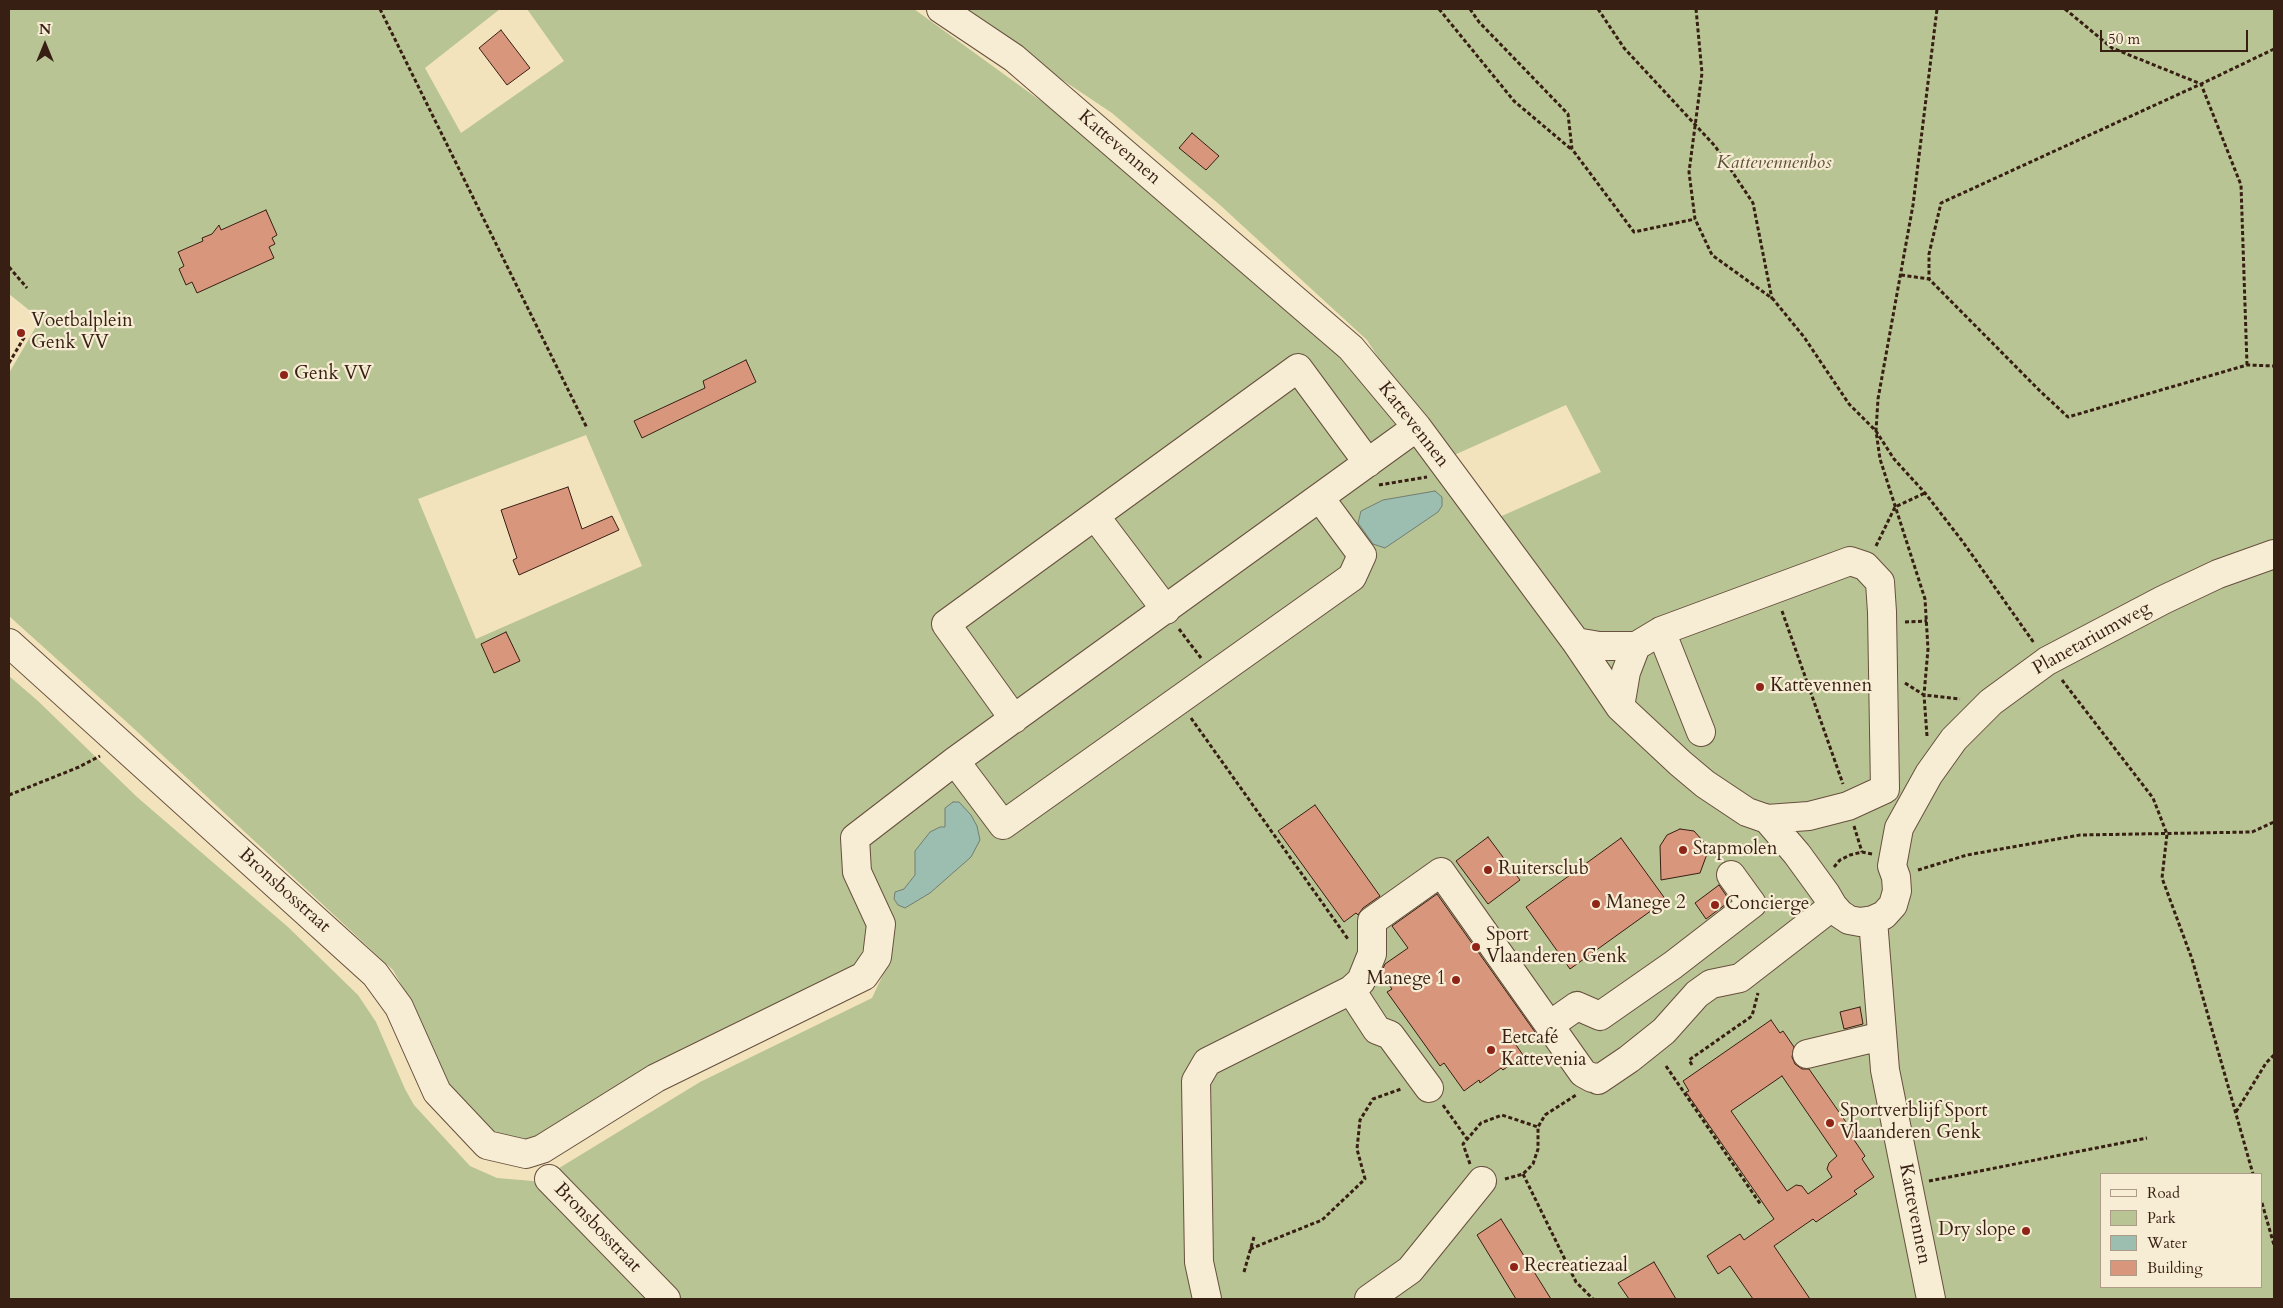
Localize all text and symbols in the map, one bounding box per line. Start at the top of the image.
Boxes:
north arrow [20,20,70,70]
text: N [39,20,51,39]
scale bar [2103,20,2250,52]
text: 50 m [2108,29,2140,49]
street label: Kattevennen [1073,106,1165,190]
park label: Kattevennenbos [1716,153,1832,175]
place label: Voetbalplein Genk VV [31,311,133,355]
marker: Voetbalplein Genk VV [15,327,27,339]
place label: Genk VV [294,364,372,386]
marker: Genk VV [278,369,290,381]
street label: Kattevennen [1373,378,1453,472]
street label: Planetariumweg [2029,597,2155,681]
place label: Kattevennen [1770,676,1872,698]
marker: Kattevennen [1754,681,1766,693]
place label: Stapmolen [1693,839,1777,861]
street label: Bronsbosstraat [233,844,335,938]
marker: Stapmolen [1677,844,1689,856]
place label: Ruitersclub [1498,859,1589,881]
marker: Ruitersclub [1482,864,1494,876]
place label: Manege 2 [1606,893,1686,915]
place label: Concierge [1725,894,1809,916]
marker: Manege 2 [1590,898,1602,910]
marker: Concierge [1709,899,1721,911]
place label: Sport Vlaanderen Genk [1486,925,1627,969]
marker: Sport Vlaanderen Genk [1470,941,1482,953]
place label: Manege 1 [1366,969,1446,991]
marker: Manege 1 [1450,974,1462,986]
place label: Eetcafé Kattevenia [1501,1028,1587,1072]
marker: Eetcafé Kattevenia [1485,1044,1497,1056]
place label: Sportverblijf Sport Vlaanderen Genk [1840,1101,1987,1145]
marker: Sportverblijf Sport Vlaanderen Genk [1824,1117,1836,1129]
street label: Kattevennen [1893,1162,1935,1266]
legend [2100,1173,2263,1288]
street label: Bronsbosstraat [549,1178,645,1278]
text: Road [2147,1183,2180,1203]
text: Park [2147,1208,2176,1228]
place label: Dry slope [1938,1220,2016,1242]
marker: Dry slope [2020,1225,2032,1237]
text: Water [2147,1233,2187,1253]
place label: Recreatiezaal [1524,1256,1628,1278]
text: Building [2147,1258,2203,1278]
marker: Recreatiezaal [1508,1261,1520,1273]

